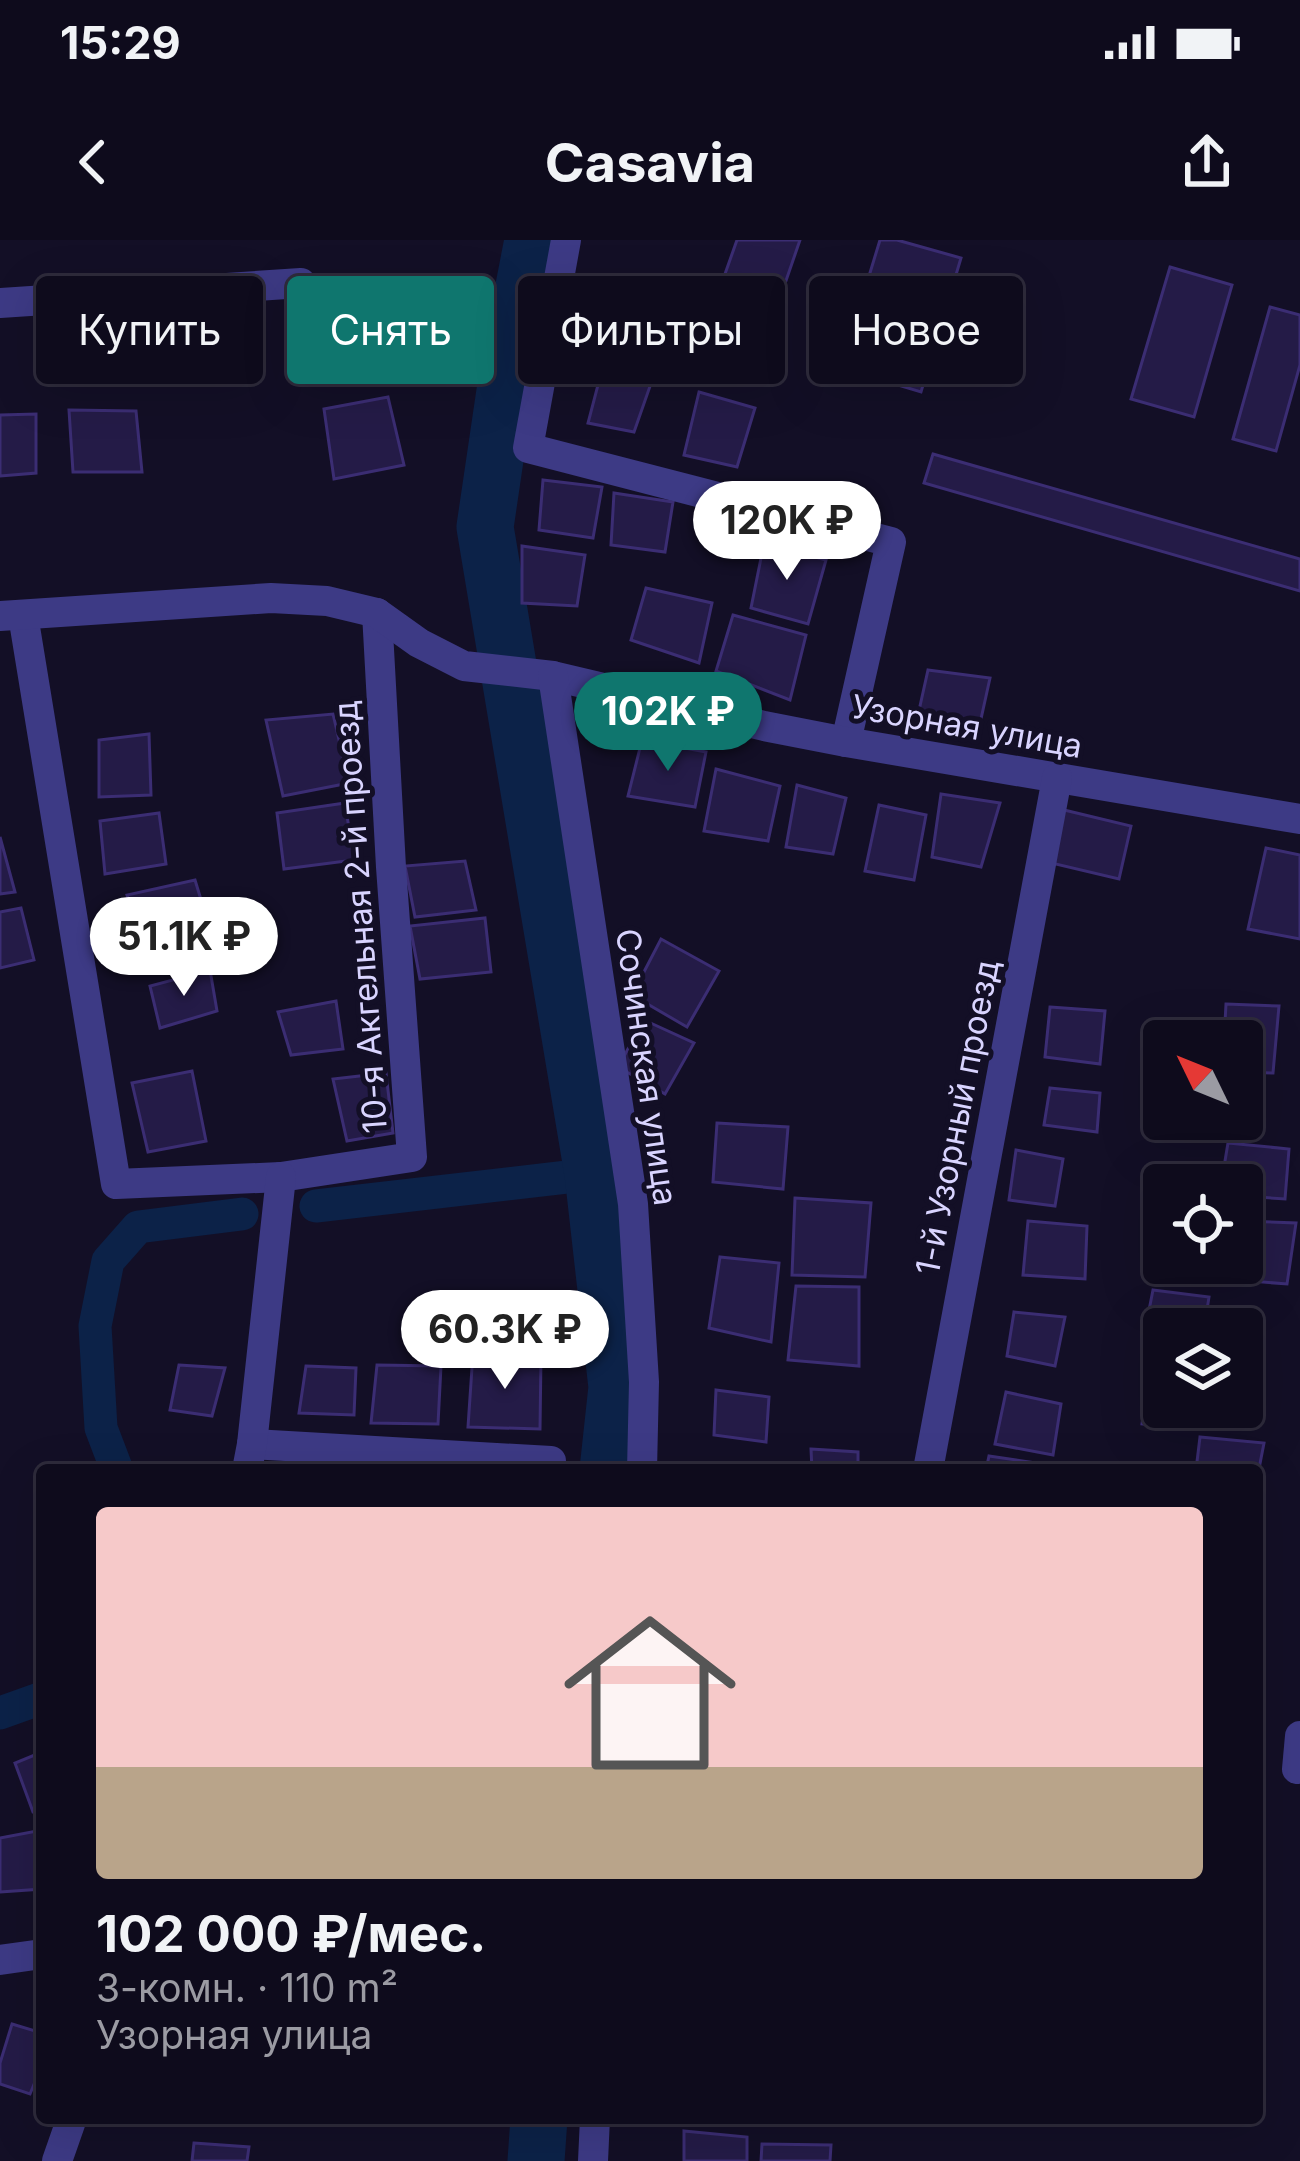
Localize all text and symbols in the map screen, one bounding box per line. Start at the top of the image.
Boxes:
text: 15:29 [60,15,181,70]
icon: back [60,129,126,195]
icon: share [1174,129,1240,195]
text: Casavia [545,130,755,195]
chip: Купить [36,276,263,384]
chip: Снять [287,276,494,384]
chip: Фильтры [518,276,785,384]
chip: Новое [809,276,1023,384]
pin: 120K ₽ [689,481,885,583]
text: 120K ₽ [720,496,854,543]
pin: 102K ₽ [570,672,766,774]
street label: Узорная улица [848,686,1086,766]
text: 102K ₽ [601,687,735,734]
street label: 10-я Акгельная 2-й проезд [325,699,395,1135]
pin: 51.1K ₽ [73,897,295,999]
text: 51.1K ₽ [117,912,251,959]
street label: Сочинская улица [608,926,686,1208]
street label: 1-й Узорный проезд [907,956,1007,1278]
north arrow [1143,1020,1263,1140]
map controls [1143,1020,1263,1428]
button: locate [1143,1164,1263,1284]
pin: 60.3K ₽ [394,1290,616,1392]
text: 60.3K ₽ [428,1305,582,1352]
button: layers [1143,1308,1263,1428]
icon: home [542,1585,758,1801]
text: 102 000 ₽/мес. [96,1903,486,1964]
text: 3-комн. · 110 m² [96,1964,398,2011]
text: Узорная улица [96,2011,372,2058]

